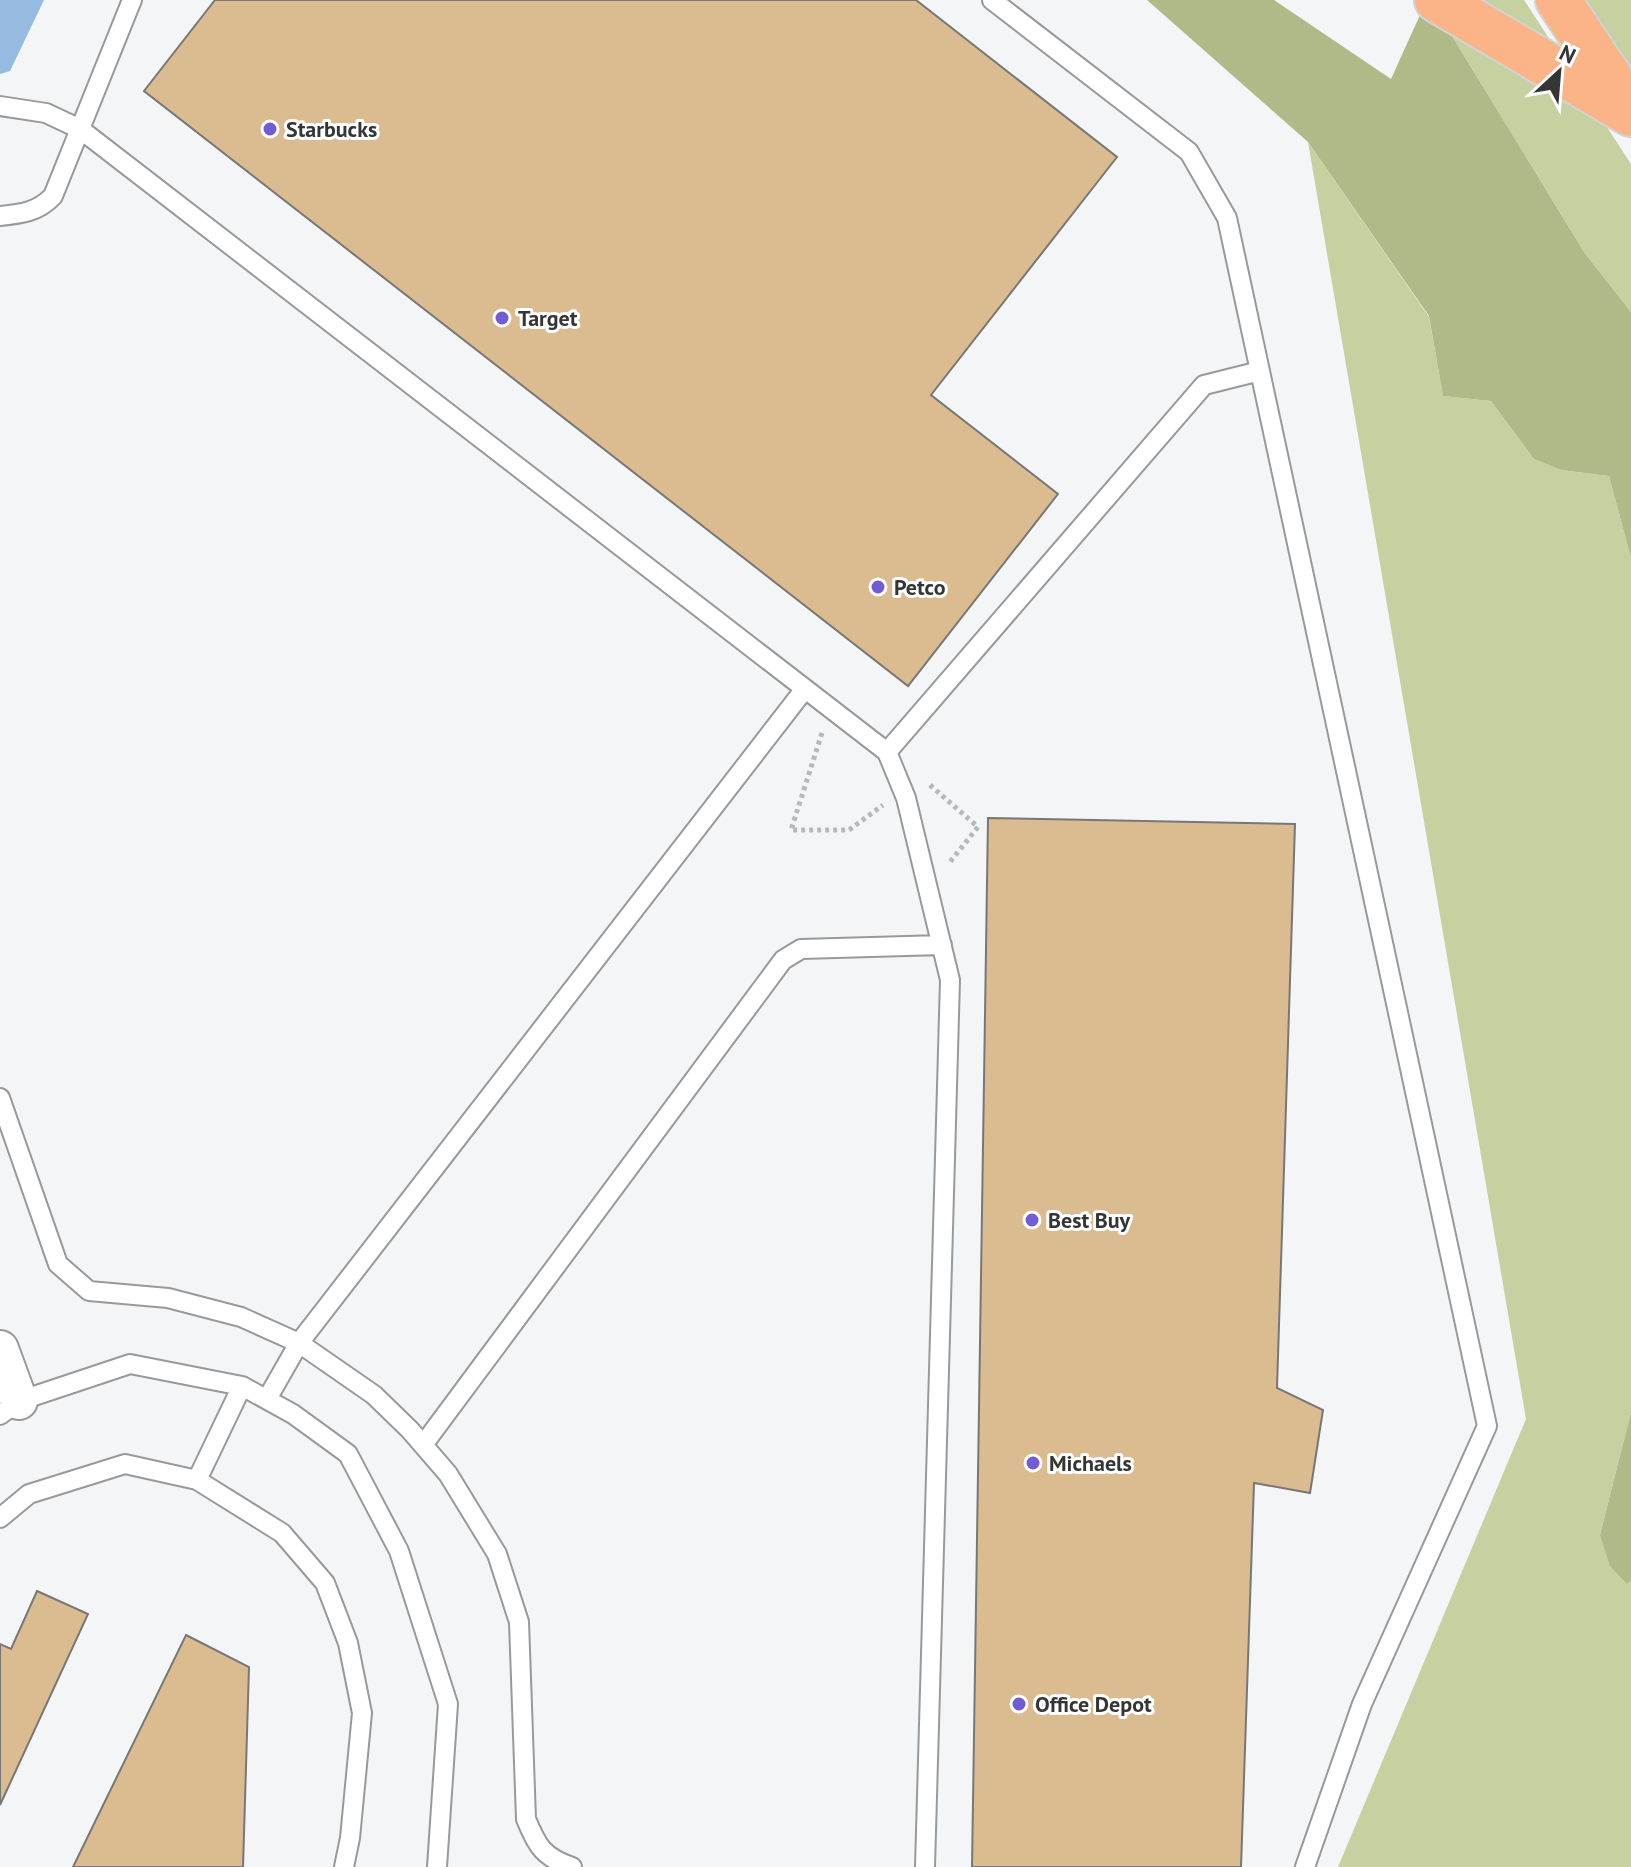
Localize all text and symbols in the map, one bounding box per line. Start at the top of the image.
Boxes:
north arrow [1519,32,1599,112]
text: N [1555,38,1580,70]
place label: Starbucks [286,115,377,143]
marker: Starbucks [261,120,279,138]
place label: Target [518,304,578,332]
marker: Target [493,309,511,327]
place label: Petco [894,573,946,601]
marker: Petco [869,578,887,596]
place label: Best Buy [1048,1206,1131,1234]
marker: Best Buy [1023,1211,1041,1229]
place label: Michaels [1049,1449,1132,1477]
marker: Michaels [1024,1454,1042,1472]
place label: Office Depot [1035,1690,1152,1718]
marker: Office Depot [1010,1695,1028,1713]

